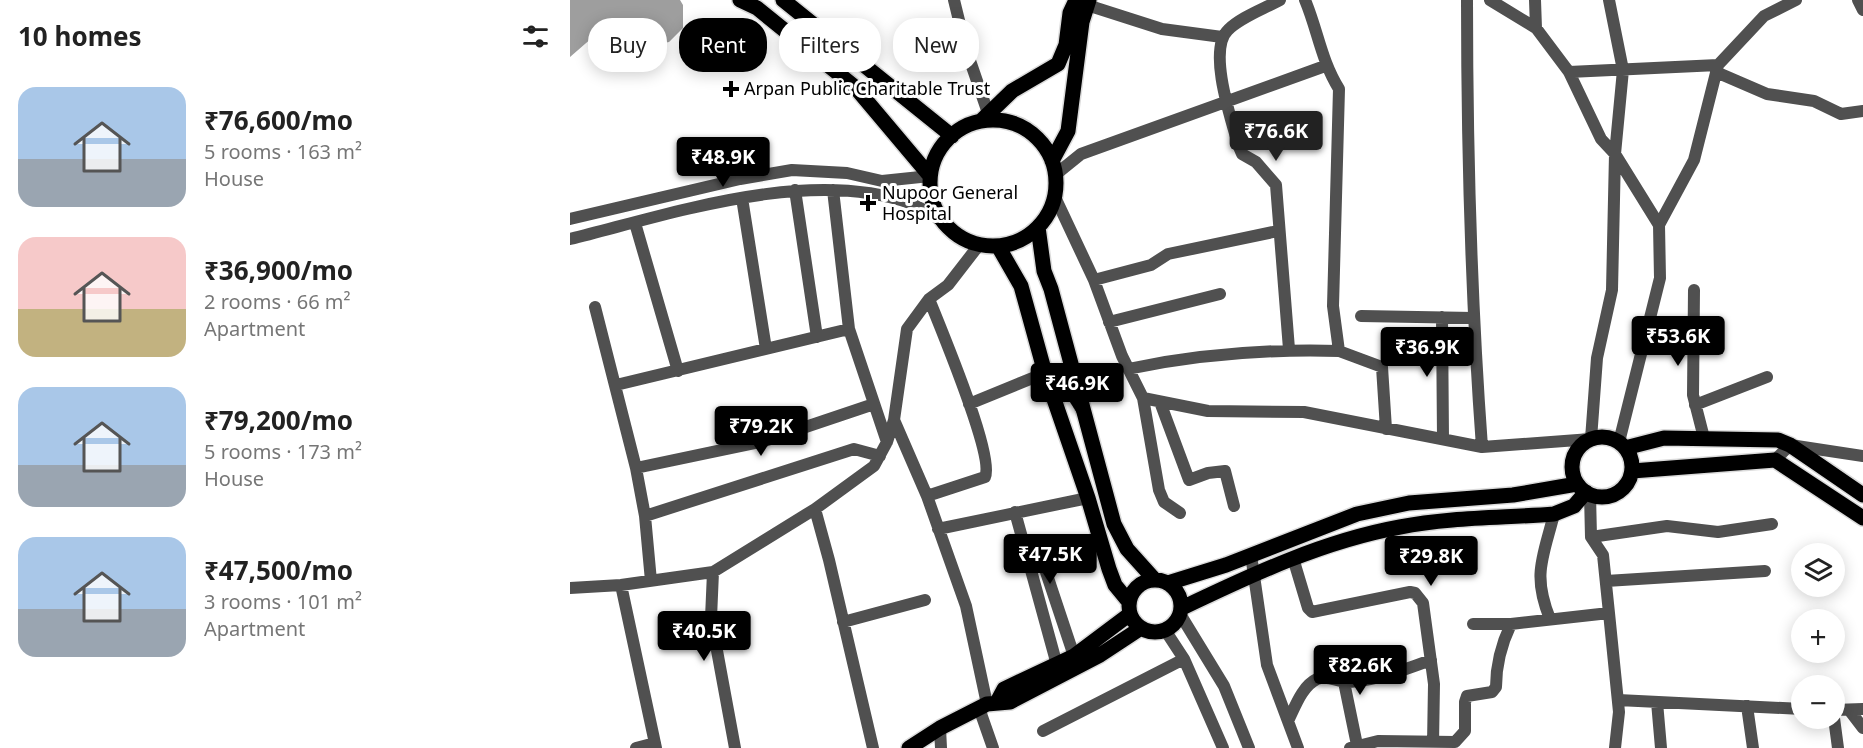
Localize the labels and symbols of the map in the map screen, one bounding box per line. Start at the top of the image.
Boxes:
place label: Arpan Public Charitable Trust [744,76,991,100]
marker: Arpan Public Charitable Trust [722,80,740,98]
pin: ₹76.6K [1227,111,1325,162]
pin: ₹48.9K [674,137,772,188]
place label: Nupoor General Hospital [882,180,1018,225]
marker: Nupoor General Hospital [859,194,877,212]
pin: ₹53.6K [1629,316,1727,367]
pin: ₹36.9K [1378,327,1476,378]
pin: ₹46.9K [1028,363,1126,414]
pin: ₹79.2K [712,406,810,457]
pin: ₹47.5K [1001,534,1099,585]
pin: ₹29.8K [1382,536,1480,587]
pin: ₹40.5K [655,611,753,662]
pin: ₹82.6K [1311,645,1409,696]

